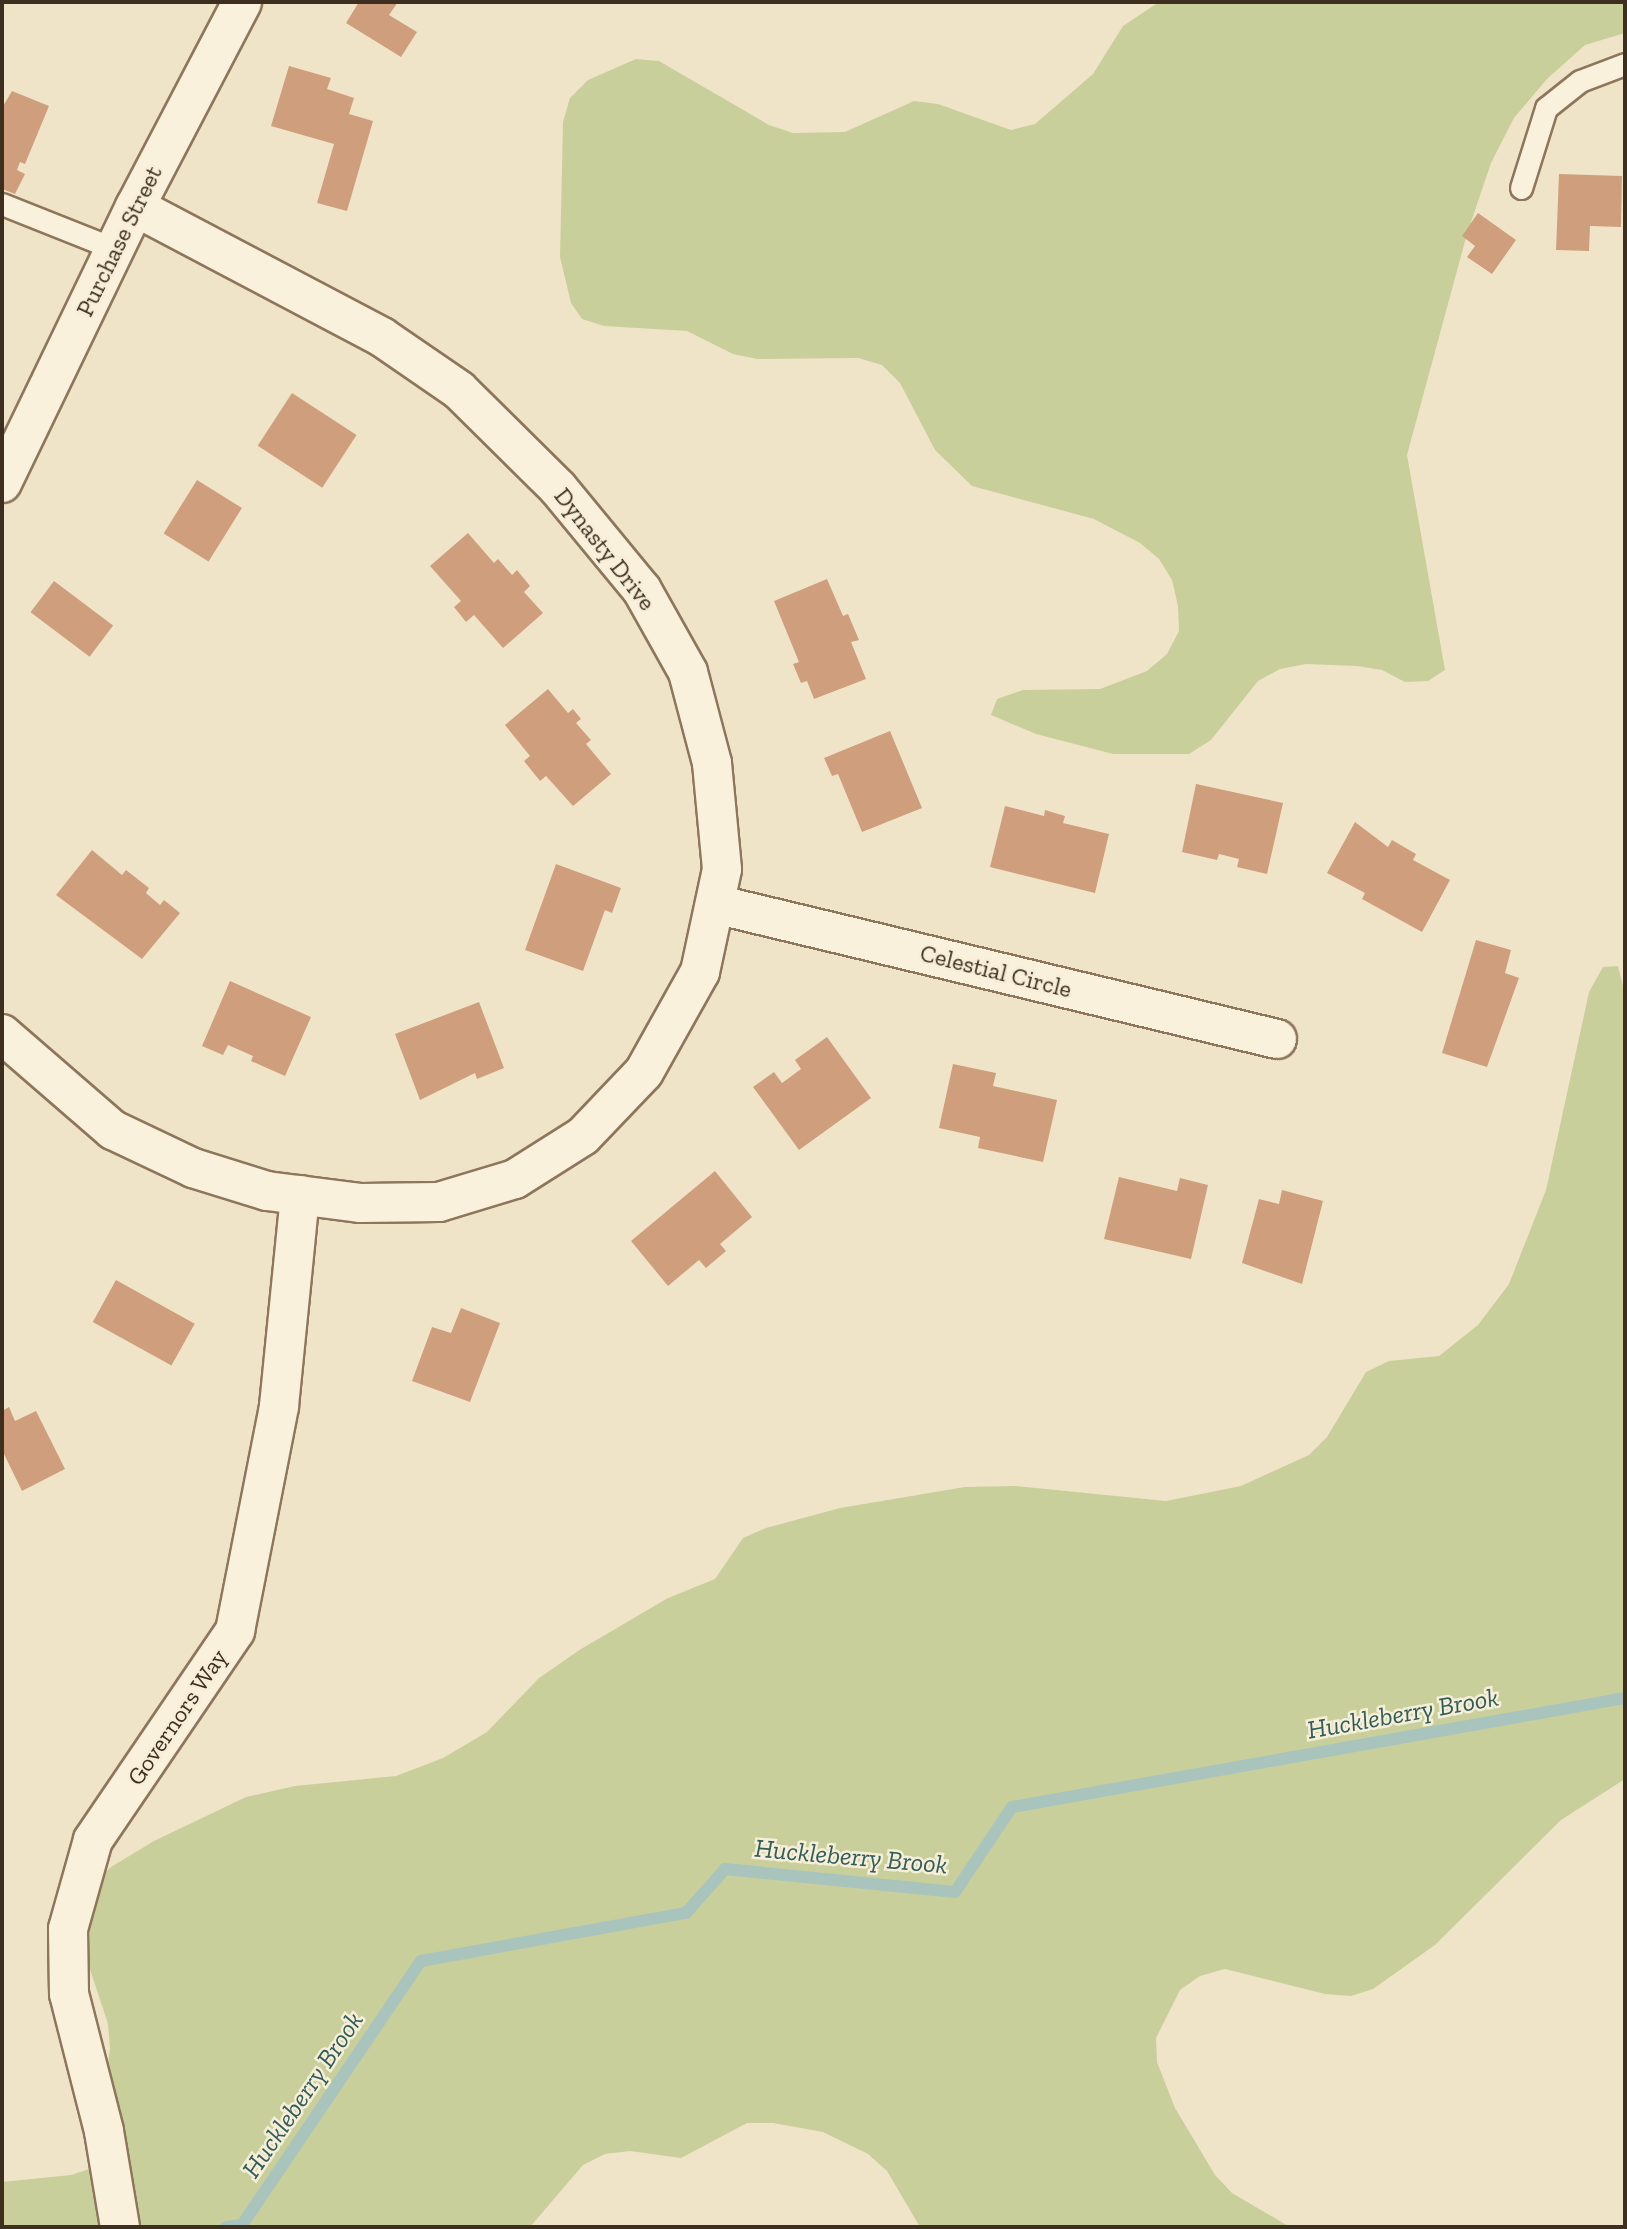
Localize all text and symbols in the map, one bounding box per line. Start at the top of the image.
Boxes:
street label: Purchase Street [70,161,168,321]
street label: Dynasty Drive [548,482,662,616]
street label: Celestial Circle [917,938,1075,1004]
street label: Governors Way [121,1643,233,1791]
water label: Huckleberry Brook [1305,1682,1501,1746]
water label: Huckleberry Brook [753,1833,949,1881]
water label: Huckleberry Brook [236,2006,370,2184]

